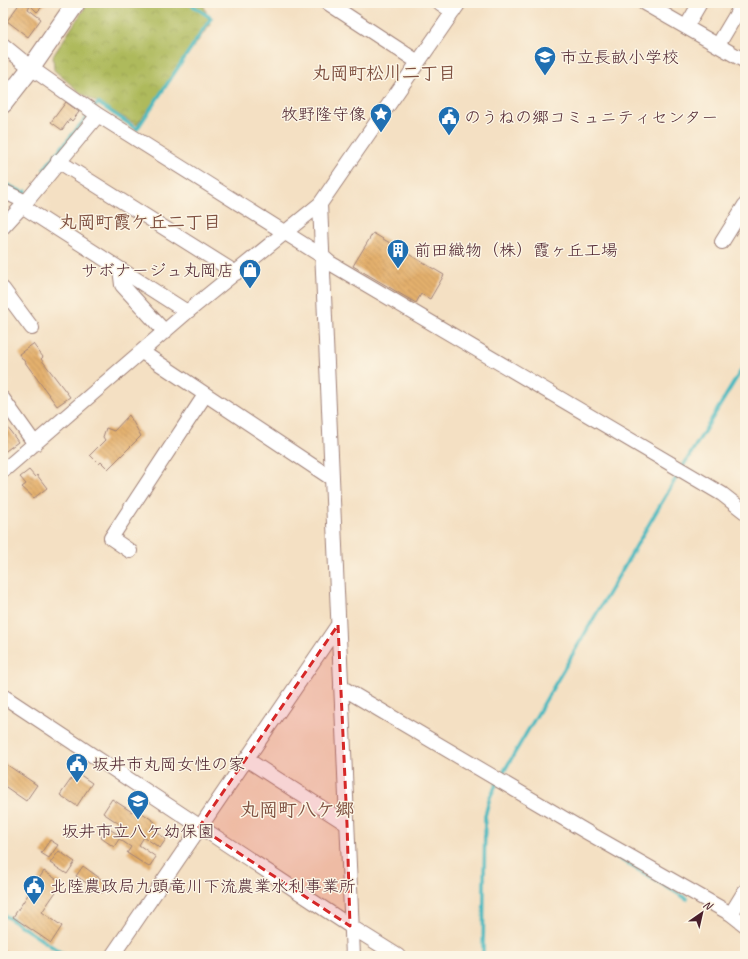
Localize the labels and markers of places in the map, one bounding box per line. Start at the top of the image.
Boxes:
school or university icon: 市立長畝小学校 [532,44,558,77]
place label: 市立長畝小学校 [560,47,679,68]
place icon: 牧野隆守像 [368,101,394,134]
place label: 牧野隆守像 [281,104,366,125]
public building icon: のうねの郷コミュニティセンター [436,104,462,137]
place label: のうねの郷コミュニティセンター [464,107,718,128]
building icon: 前田織物（株）霞ヶ丘工場 [385,237,411,270]
place label: 前田織物（株）霞ヶ丘工場 [414,240,618,261]
shop icon: サボナージュ丸岡店 [237,257,263,290]
place label: サボナージュ丸岡店 [81,260,234,281]
public building icon: 坂井市丸岡女性の家 [64,751,90,784]
place label: 坂井市丸岡女性の家 [92,754,245,775]
school or university icon: 坂井市立八ケ幼保園 [125,788,151,821]
place label: 坂井市立八ケ幼保園 [62,821,215,842]
public building icon: 北陸農政局九頭竜川下流農業水利事業所 [21,873,47,906]
place label: 北陸農政局九頭竜川下流農業水利事業所 [50,876,356,897]

